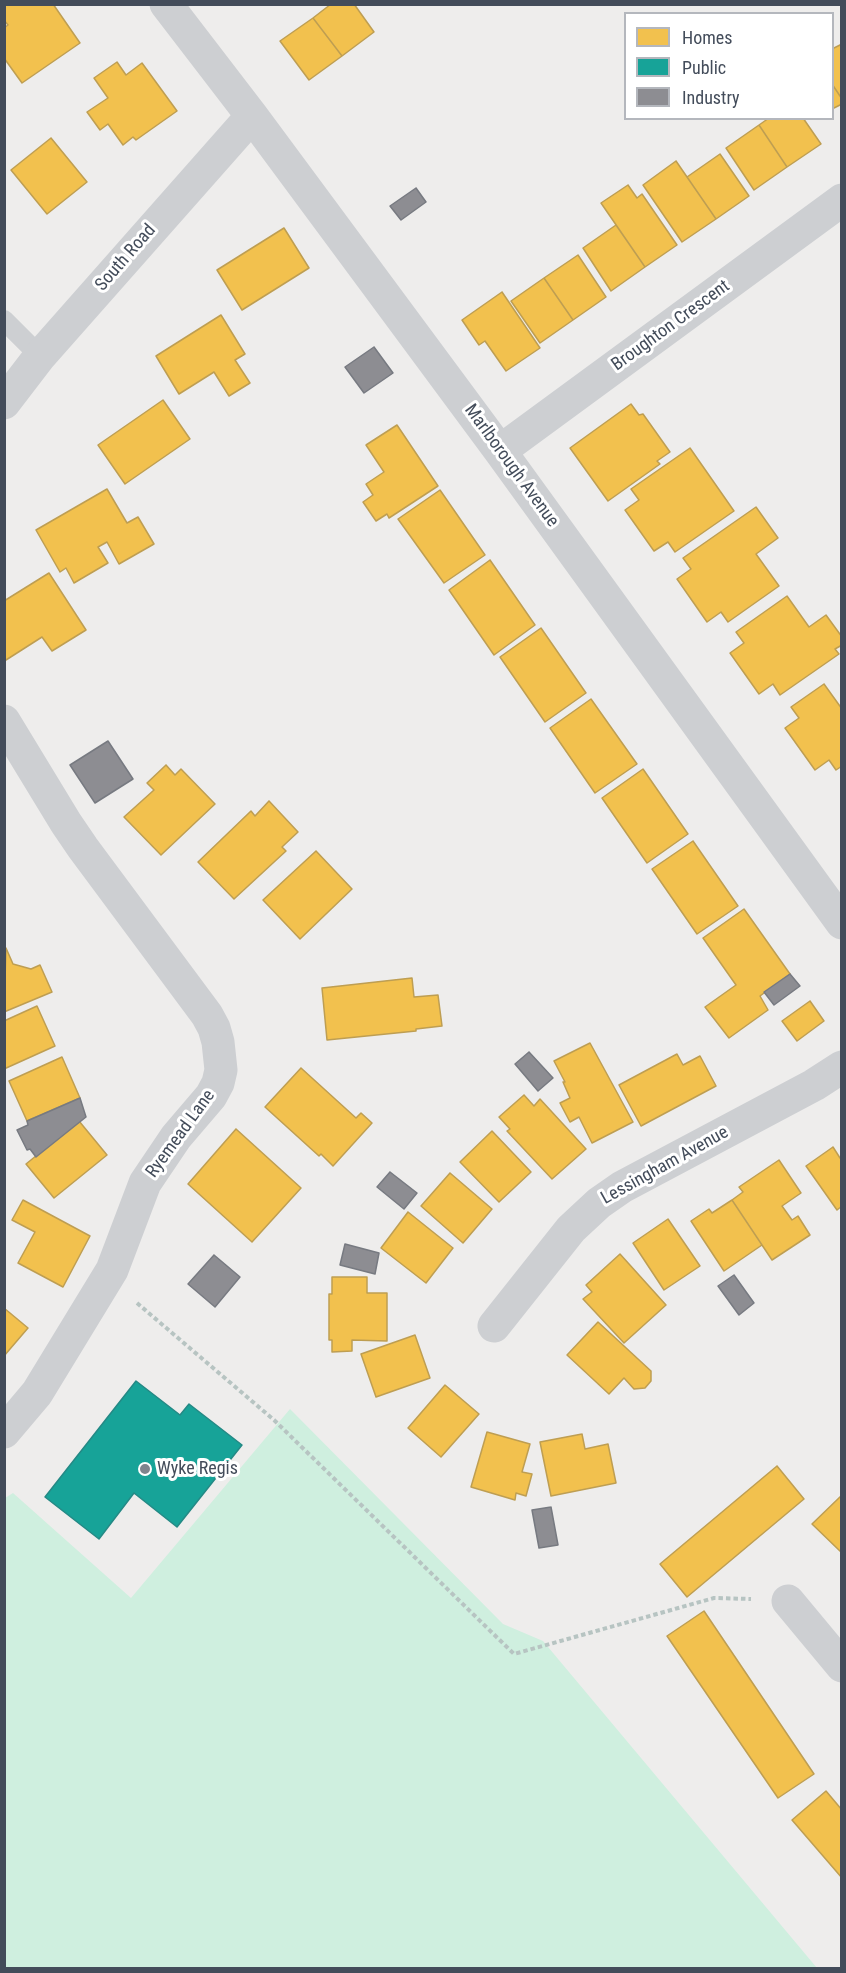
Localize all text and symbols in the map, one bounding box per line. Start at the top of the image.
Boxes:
legend [624,12,834,120]
text: Homes [682,27,732,48]
text: Public [682,57,726,78]
text: Industry [682,87,740,108]
street label: South Road [91,220,161,296]
street label: Broughton Crescent [608,276,734,376]
street label: Marlborough Avenue [459,400,563,532]
street label: Ryemead Lane [142,1086,220,1182]
street label: Lessingham Avenue [598,1122,732,1210]
place label: Wyke Regis [157,1458,238,1480]
marker: Wyke Regis [138,1462,152,1476]

